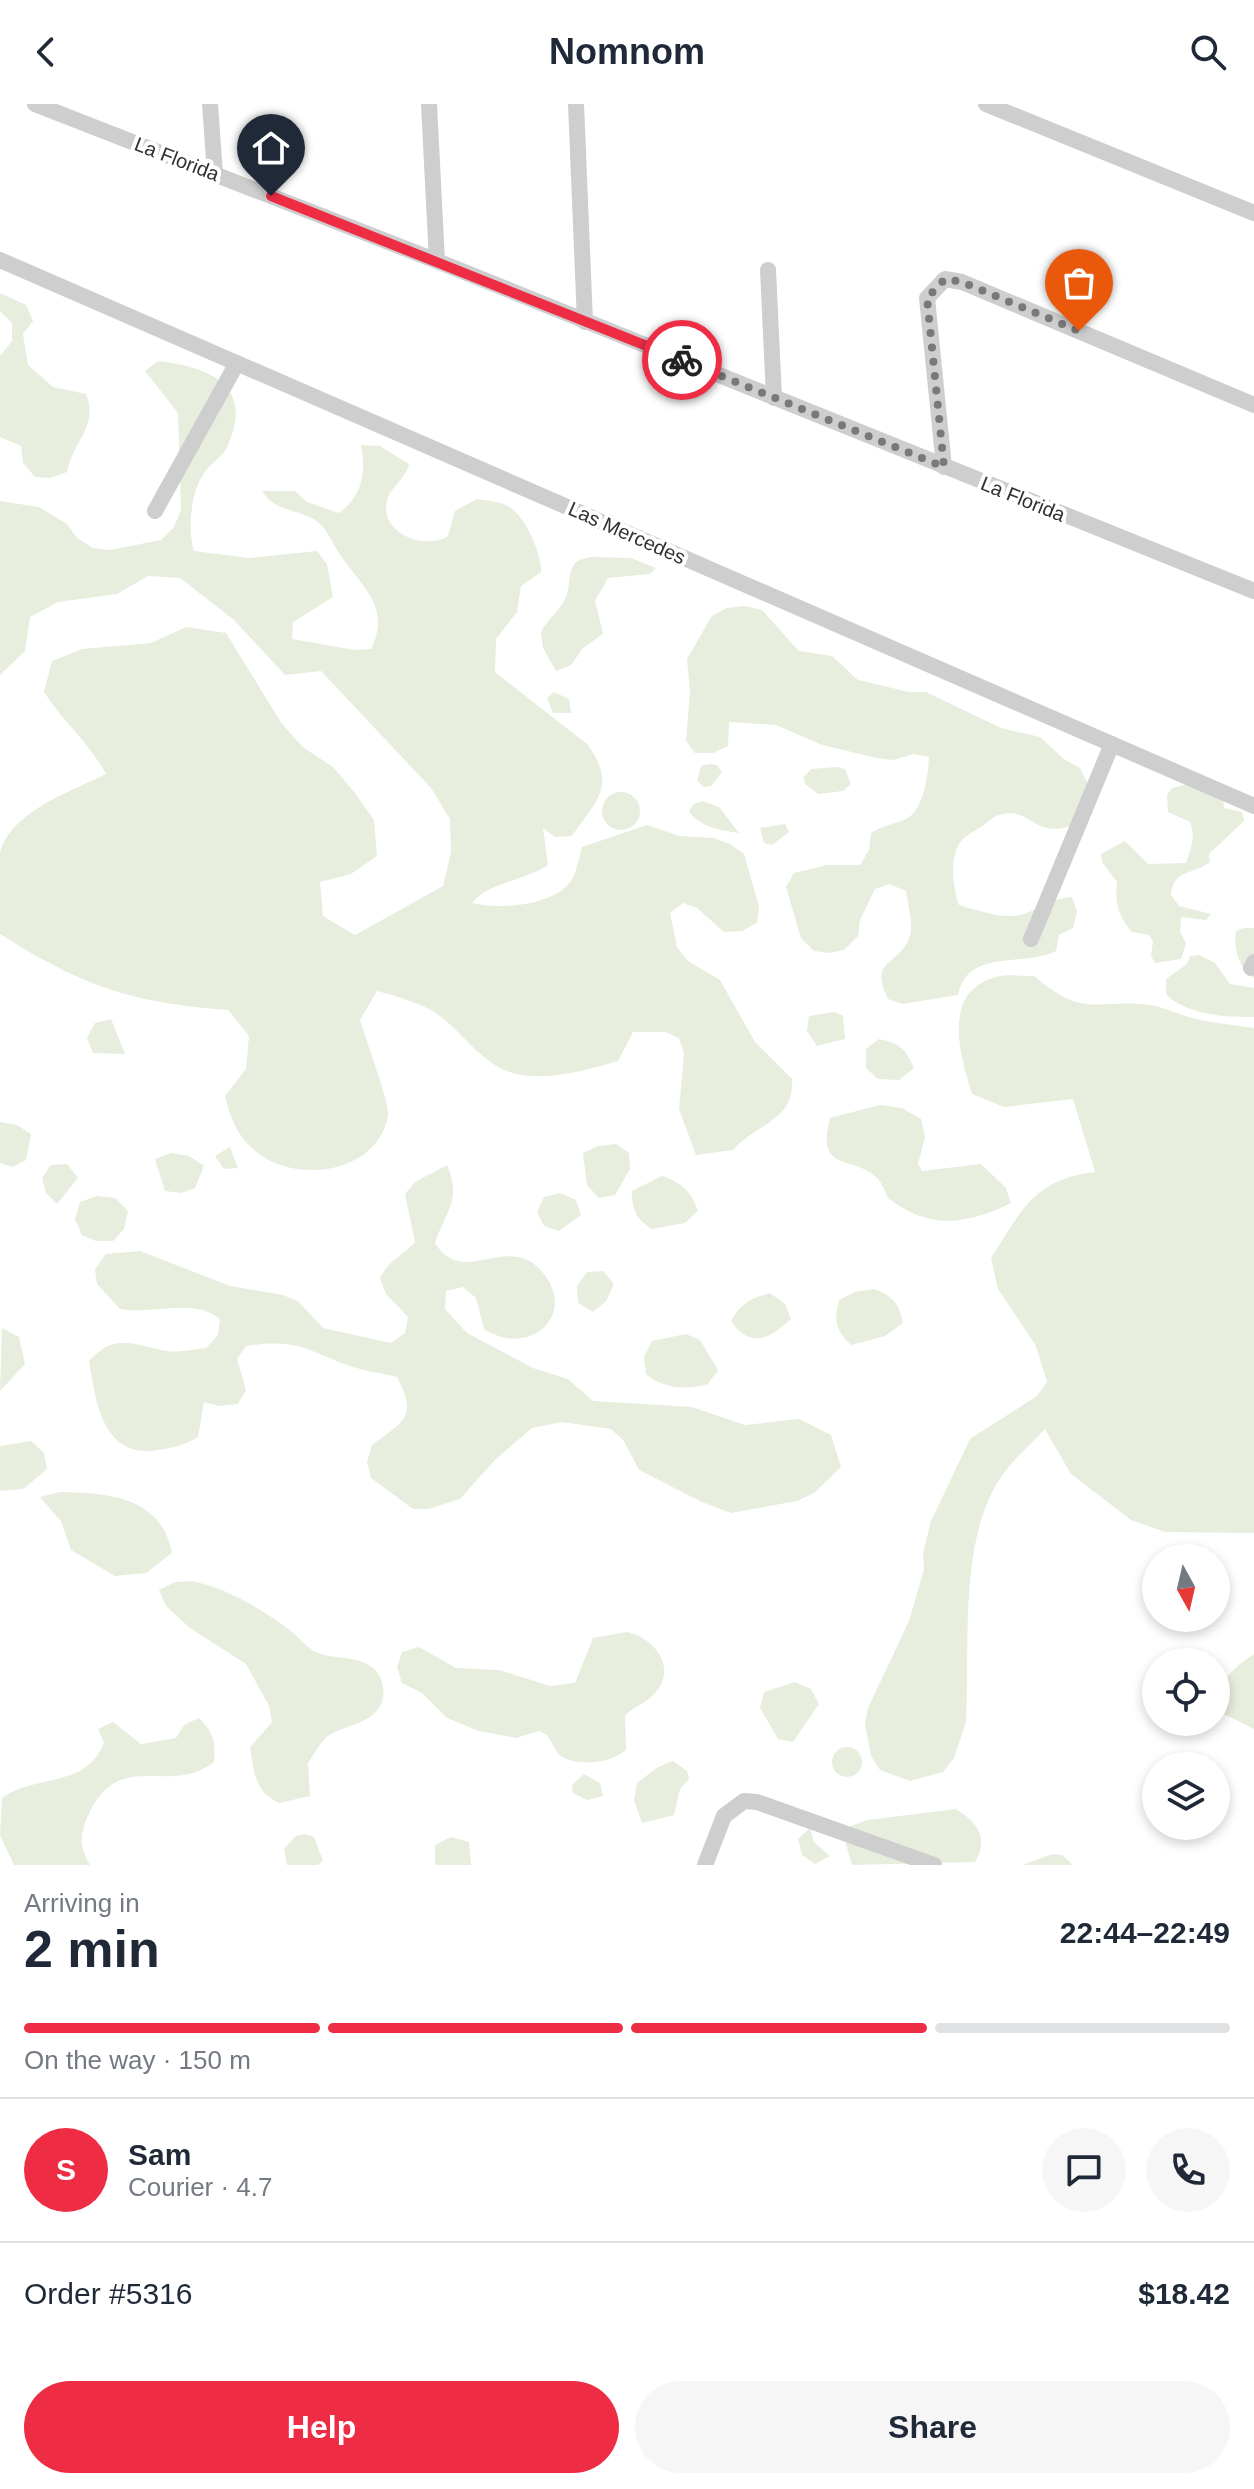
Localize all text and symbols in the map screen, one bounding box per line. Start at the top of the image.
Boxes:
icon: back [24,30,68,74]
icon: search [1186,30,1230,74]
text: Nomnom [549,31,705,72]
pin [237,114,305,196]
icon: home [249,126,293,170]
street label: La Florida [132,133,223,186]
pin [1045,249,1113,331]
icon: bag [1057,261,1101,305]
courier [642,320,722,400]
icon: bike [660,338,704,382]
street label: La Florida [978,472,1069,526]
street label: Las Mercedes [565,497,689,569]
north arrow [1142,1544,1230,1632]
map controls [1142,1544,1230,1840]
button: locate [1142,1648,1230,1736]
button: layers [1142,1752,1230,1840]
text: Arriving in [24,1888,140,1918]
text: 22:44–22:49 [1060,1916,1230,1949]
text: 2 min [24,1920,160,1978]
text: On the way · 150 m [24,2045,251,2075]
button: chat [1042,2128,1126,2212]
button: phone [1146,2128,1230,2212]
text: Sam [128,2138,191,2171]
text: S [56,2153,76,2186]
text: Courier · 4.7 [128,2172,273,2202]
text: Order #5316 [24,2277,192,2310]
text: $18.42 [1138,2277,1230,2310]
button: Help [24,2381,619,2473]
button: Share [635,2381,1230,2473]

